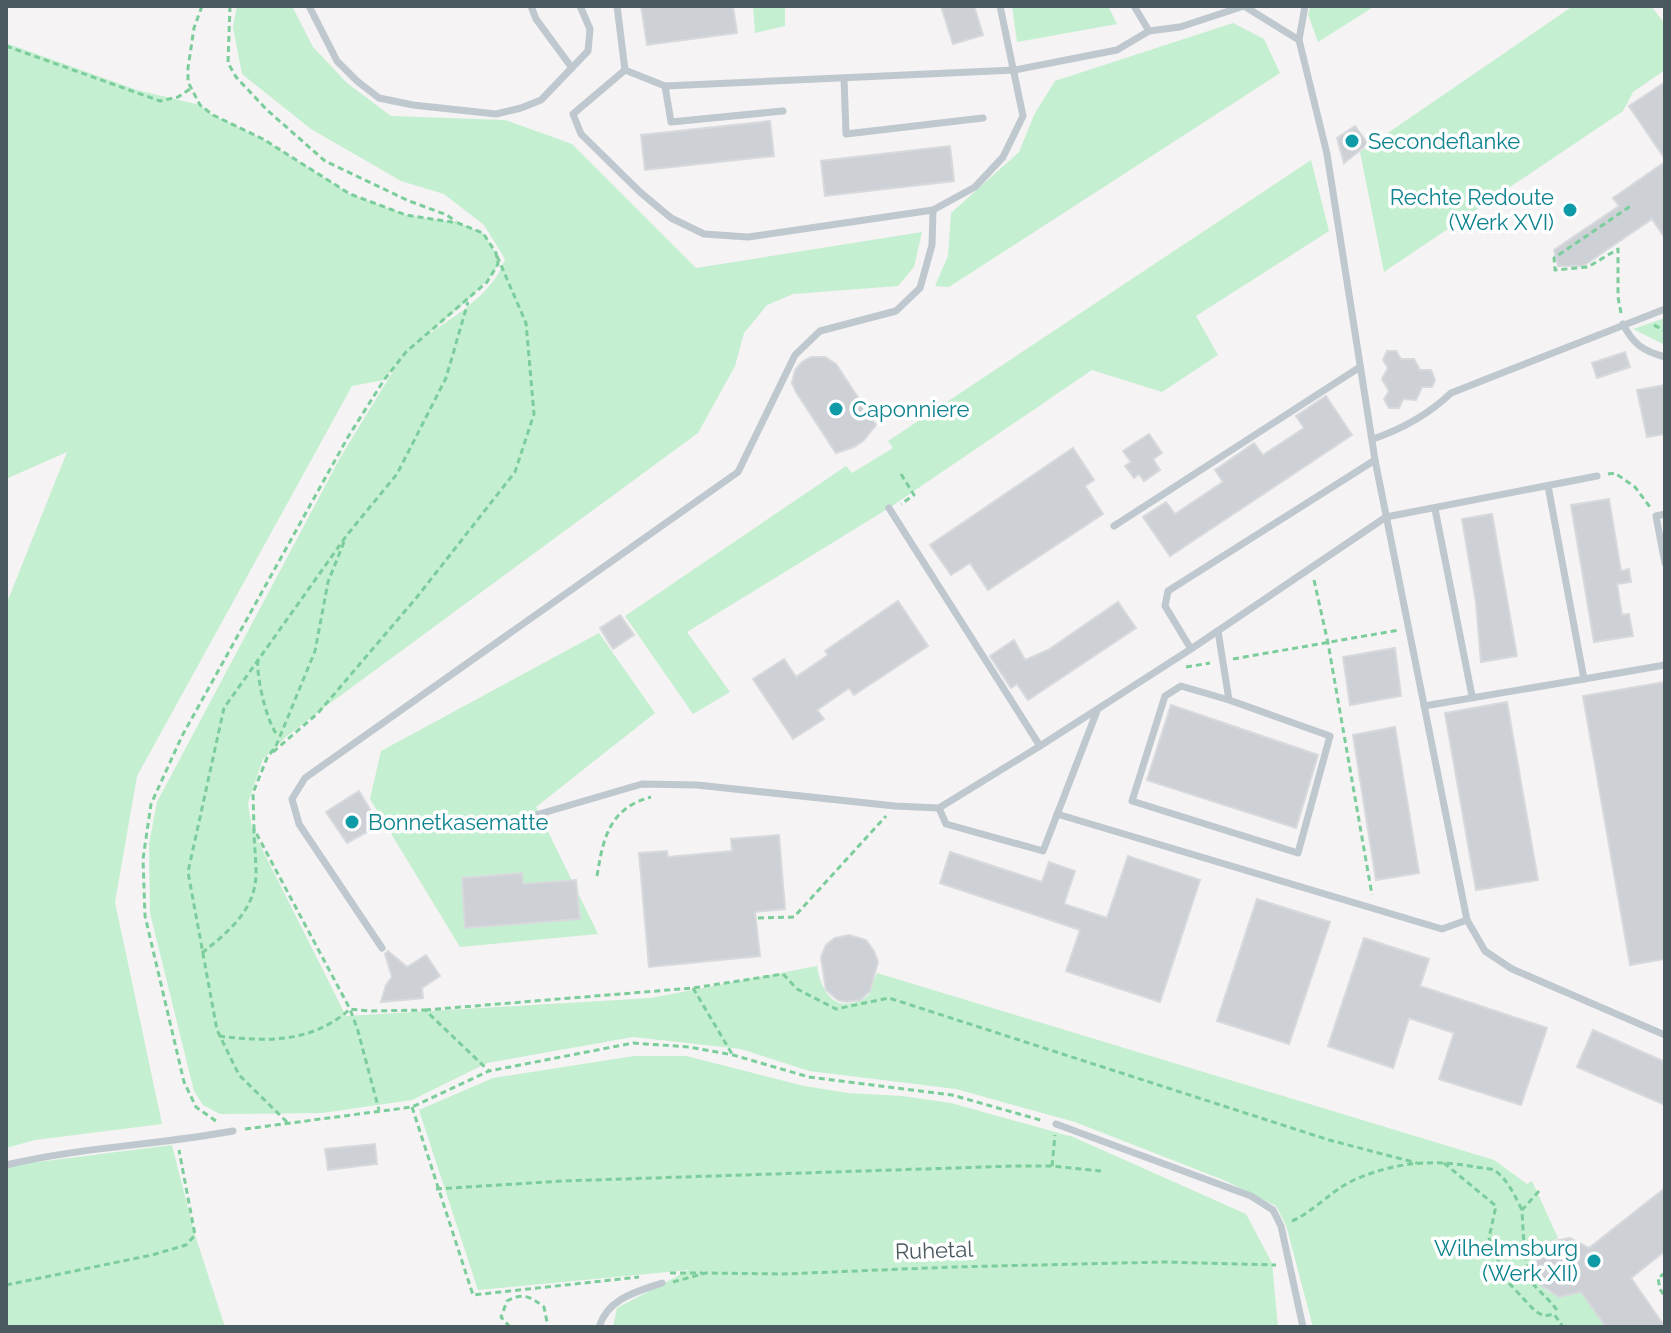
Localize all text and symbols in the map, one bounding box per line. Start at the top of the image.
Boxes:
place label: Secondeflanke [1368,128,1520,154]
marker: Secondeflanke [1343,132,1361,150]
place label: Rechte Redoute (Werk XVI) [1390,184,1554,235]
marker: Rechte Redoute (Werk XVI) [1561,201,1579,219]
place label: Caponniere [852,396,969,422]
marker: Caponniere [827,400,845,418]
place label: Bonnetkasematte [368,809,548,835]
marker: Bonnetkasematte [343,813,361,831]
place label: Wilhelmsburg (Werk XII) [1434,1235,1578,1286]
street label: Ruhetal [894,1236,974,1264]
marker: Wilhelmsburg (Werk XII) [1585,1252,1603,1270]

